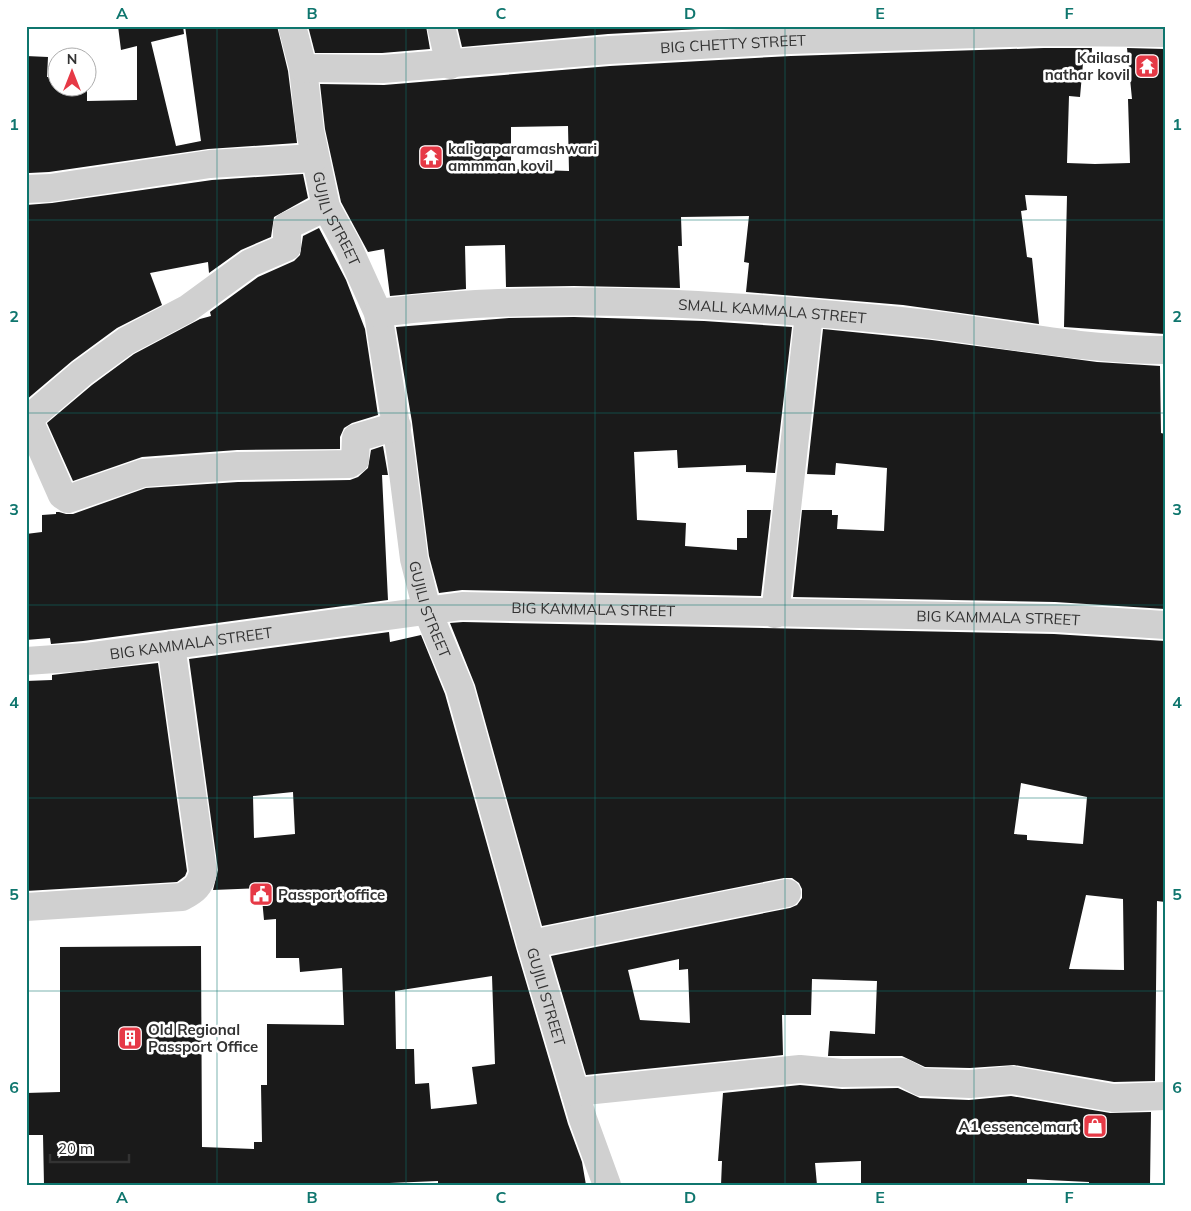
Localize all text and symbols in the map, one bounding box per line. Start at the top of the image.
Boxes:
text: A [116,3,128,23]
text: B [306,3,318,23]
text: C [496,3,507,23]
text: D [684,3,696,23]
text: E [875,3,885,23]
text: F [1064,3,1074,23]
street label: BIG CHETTY STREET [660,30,806,57]
north arrow [48,48,98,98]
place label: Kailasa nathar kovil [1045,48,1130,84]
text: N [67,50,77,68]
temple icon: Kailasa nathar kovil [1134,53,1160,79]
text: 1 [9,114,19,134]
text: 1 [1172,114,1182,134]
place label: kaligaparamashwari ammman kovil [448,139,597,175]
temple icon: kaligaparamashwari ammman kovil [418,144,444,170]
street label: GUJILI STREET [309,170,365,269]
street label: SMALL KAMMALA STREET [678,294,867,327]
text: 2 [9,306,19,326]
text: 2 [1172,306,1182,326]
text: 3 [9,499,19,519]
text: 3 [1172,499,1182,519]
street label: GUJILI STREET [405,559,455,661]
street label: BIG KAMMALA STREET [511,598,676,620]
street label: BIG KAMMALA STREET [916,606,1081,629]
street label: BIG KAMMALA STREET [108,622,273,663]
text: 4 [9,692,19,712]
text: 4 [1172,692,1182,712]
public building icon: Passport office [248,881,274,907]
text: 5 [9,884,19,904]
text: 5 [1172,884,1182,904]
place label: Passport office [278,885,385,904]
street label: GUJILI STREET [523,945,570,1048]
place label: Old Regional Passport Office [148,1020,258,1056]
building icon: Old Regional Passport Office [117,1025,143,1051]
text: 6 [9,1077,19,1097]
text: 6 [1172,1077,1182,1097]
shop icon: A1 essence mart [1082,1113,1108,1139]
place label: A1 essence mart [959,1117,1078,1136]
scale bar [50,1131,129,1163]
text: 20 m [58,1139,93,1158]
text: A [116,1187,128,1207]
text: B [306,1187,318,1207]
text: C [496,1187,507,1207]
text: D [684,1187,696,1207]
text: E [875,1187,885,1207]
text: F [1064,1187,1074,1207]

